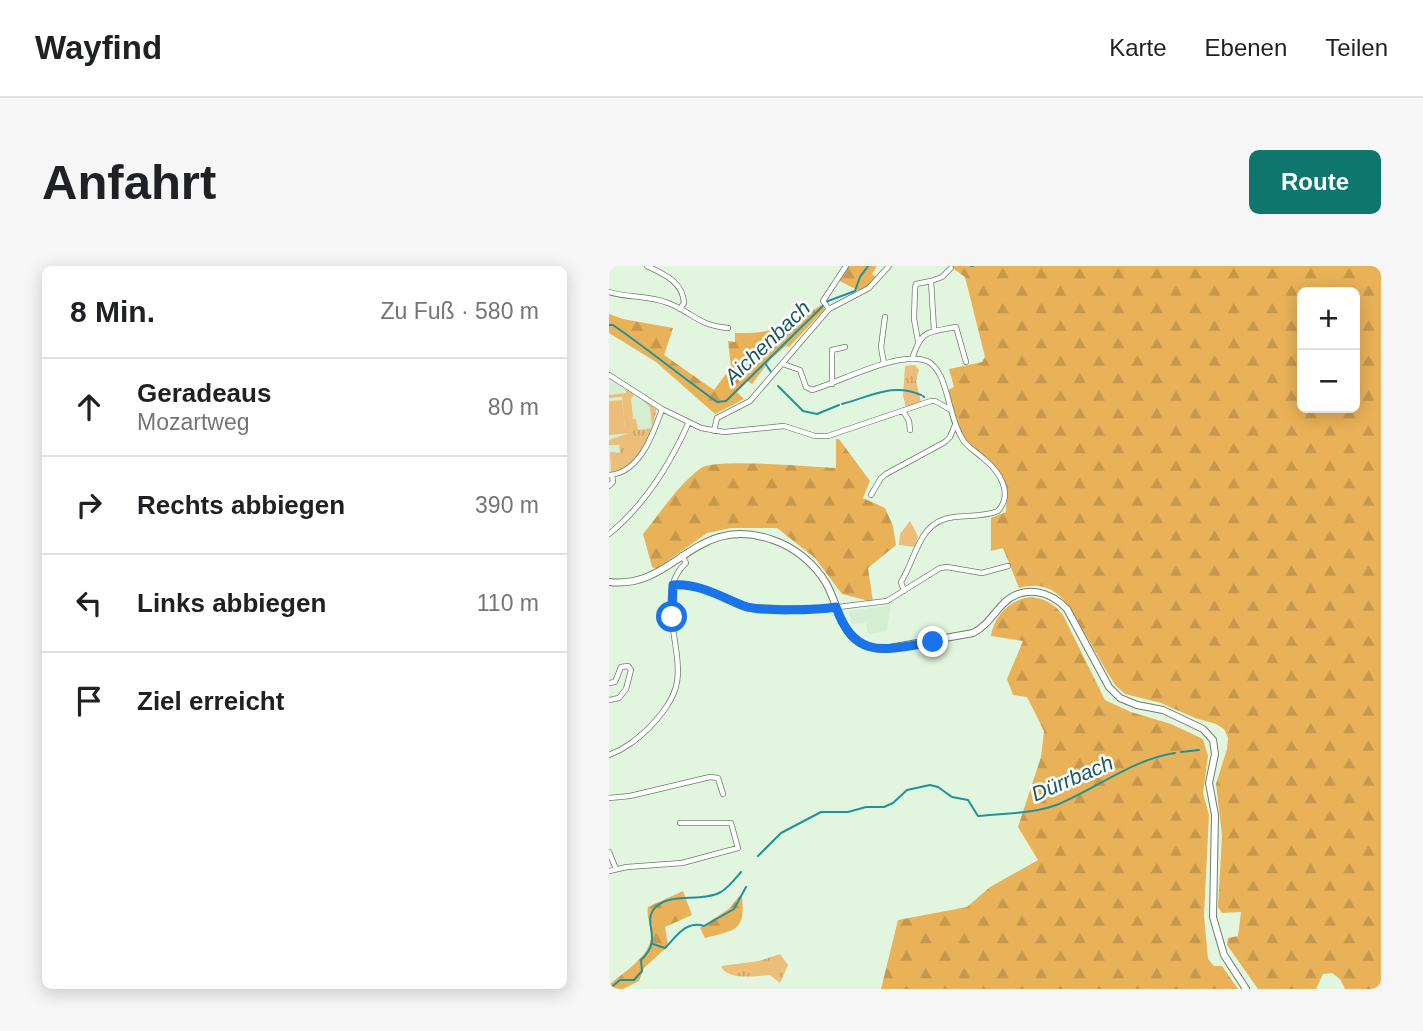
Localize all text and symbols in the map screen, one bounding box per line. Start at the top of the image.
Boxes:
text: Wayfind [35,29,162,66]
text: Karte [1109,34,1167,61]
text: Ebenen [1205,34,1287,61]
text: Teilen [1325,34,1388,61]
button: Route [1249,150,1381,214]
text: Anfahrt [42,155,216,209]
map controls [1297,287,1360,413]
button: + [1297,287,1360,350]
text: 8 Min. [70,295,155,328]
water label: Aichenbach [718,296,814,390]
text: Zu Fuß · 580 m [381,298,539,324]
button: − [1297,350,1360,413]
text: Geradeaus [137,378,271,408]
icon: ahead [70,388,108,426]
text: 80 m [488,394,539,420]
text: Mozartweg [137,409,249,435]
icon: right [70,486,108,524]
text: Rechts abbiegen [137,490,345,520]
text: 390 m [475,492,539,518]
icon: left [70,584,108,622]
text: Links abbiegen [137,588,326,618]
text: 110 m [477,590,539,616]
route start [656,601,687,632]
route end [917,626,948,657]
icon: arrive [70,682,108,720]
text: Ziel erreicht [137,686,284,716]
water label: Dürrbach [1028,751,1116,805]

